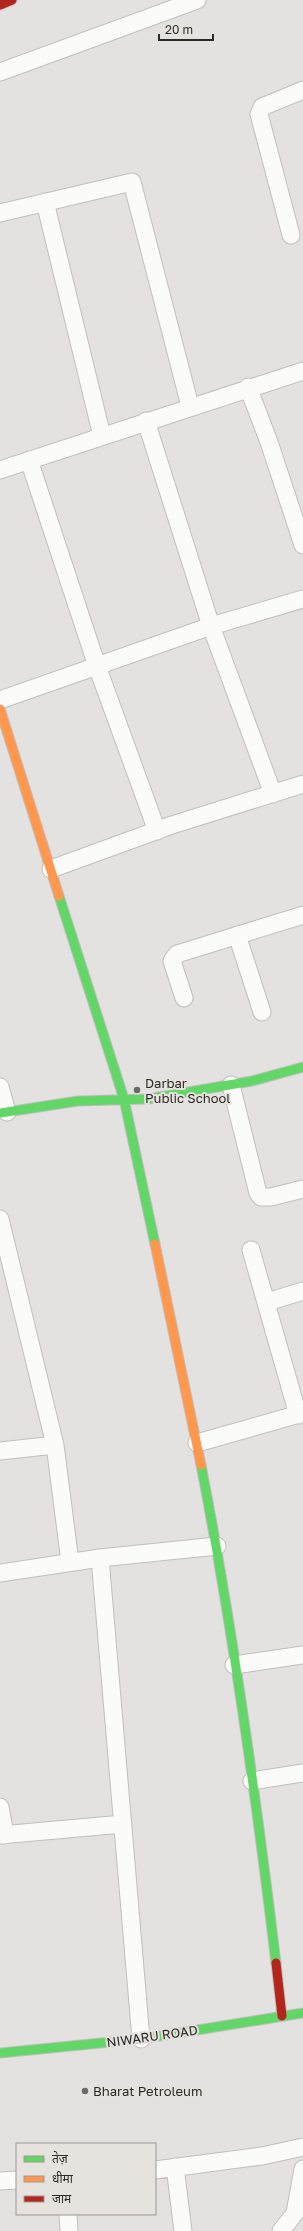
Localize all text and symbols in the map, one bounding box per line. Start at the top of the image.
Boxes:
scale bar [159,16,213,42]
text: 20 m [165,22,193,37]
place label: Darbar Public School [145,1075,231,1106]
marker: Darbar Public School [132,1085,142,1095]
street label: NIWARU ROAD [105,2022,199,2050]
place label: Bharat Petroleum [93,2083,202,2099]
marker: Bharat Petroleum [80,2086,90,2096]
legend [16,2143,156,2215]
text: तेज़ [52,2151,69,2166]
text: धीमा [52,2171,74,2186]
text: जाम [52,2191,72,2206]

